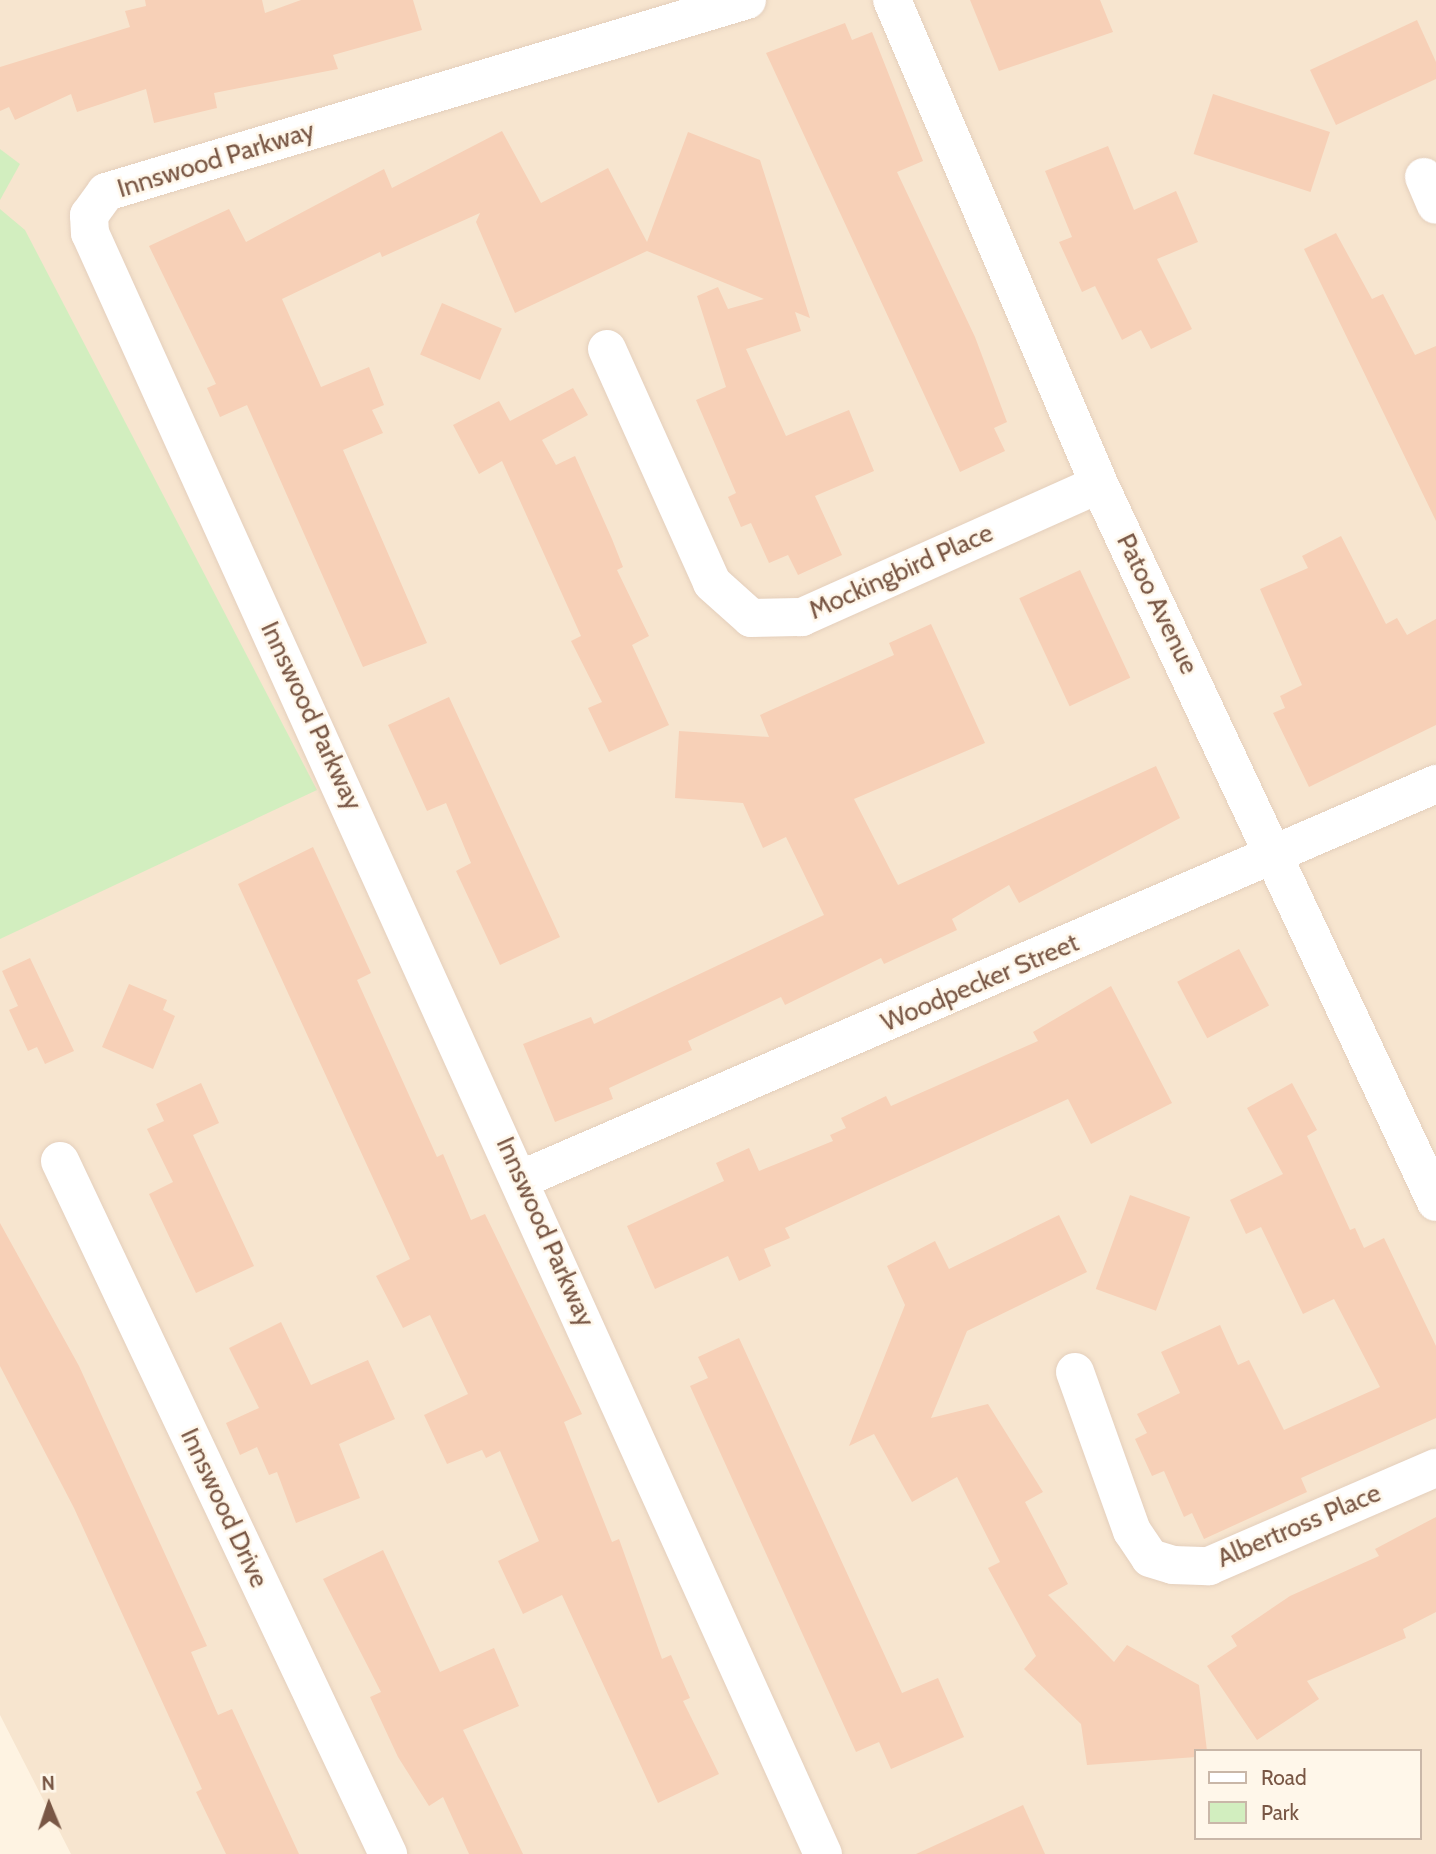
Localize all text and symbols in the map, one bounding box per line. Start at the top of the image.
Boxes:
street label: Innswood Parkway [114,115,318,205]
street label: Mockingbird Place [804,517,998,627]
street label: Patoo Avenue [1110,529,1204,679]
street label: Innswood Parkway [254,617,368,815]
street label: Woodpecker Street [877,927,1083,1039]
street label: Innswood Parkway [489,1132,601,1332]
street label: Innswood Drive [173,1423,275,1593]
street label: Albertross Place [1213,1478,1385,1574]
legend [1194,1749,1422,1840]
text: Road [1261,1765,1307,1790]
north arrow [14,1770,84,1840]
text: N [41,1772,55,1795]
text: Park [1261,1800,1299,1825]

